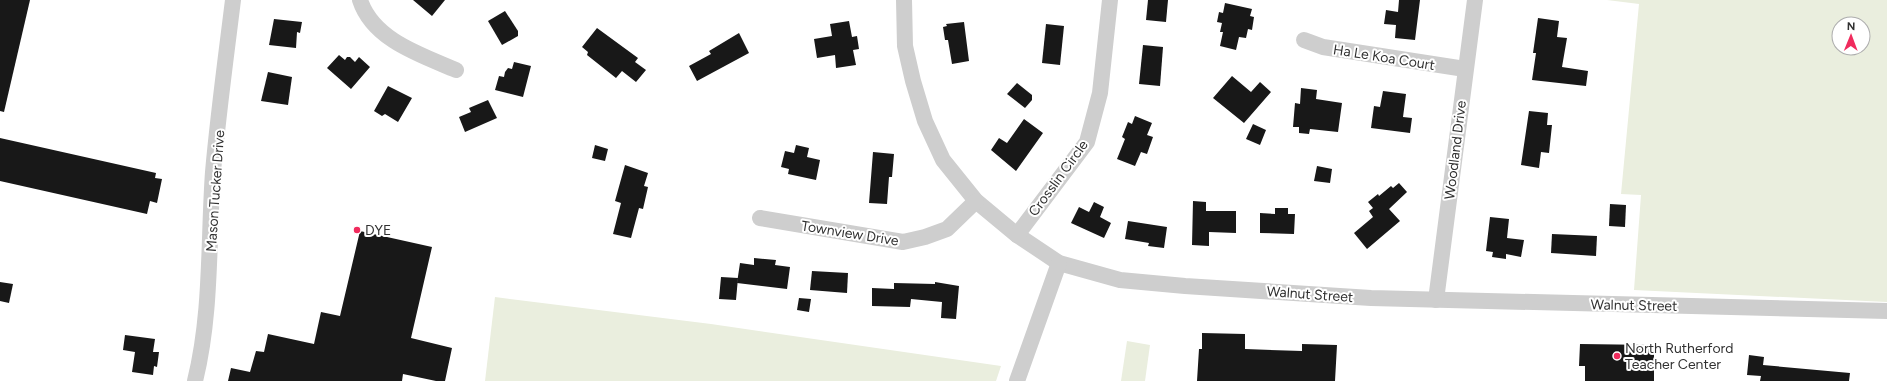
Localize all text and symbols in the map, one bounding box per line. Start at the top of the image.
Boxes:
north arrow [1831,16,1871,56]
text: N [1847,20,1856,33]
street label: Ha Le Koa Court [1332,41,1436,74]
street label: Woodland Drive [1441,99,1470,200]
street label: Mason Tucker Drive [203,129,228,253]
street label: Crosslin Circle [1025,137,1092,220]
street label: Townview Drive [800,217,900,250]
place label: DYE [365,222,391,239]
marker: DYE [352,225,362,235]
street label: Walnut Street [1266,283,1354,306]
street label: Walnut Street [1591,296,1677,315]
place label: North Rutherford Teacher Center [1625,340,1733,373]
marker: North Rutherford Teacher Center [1612,351,1622,361]

